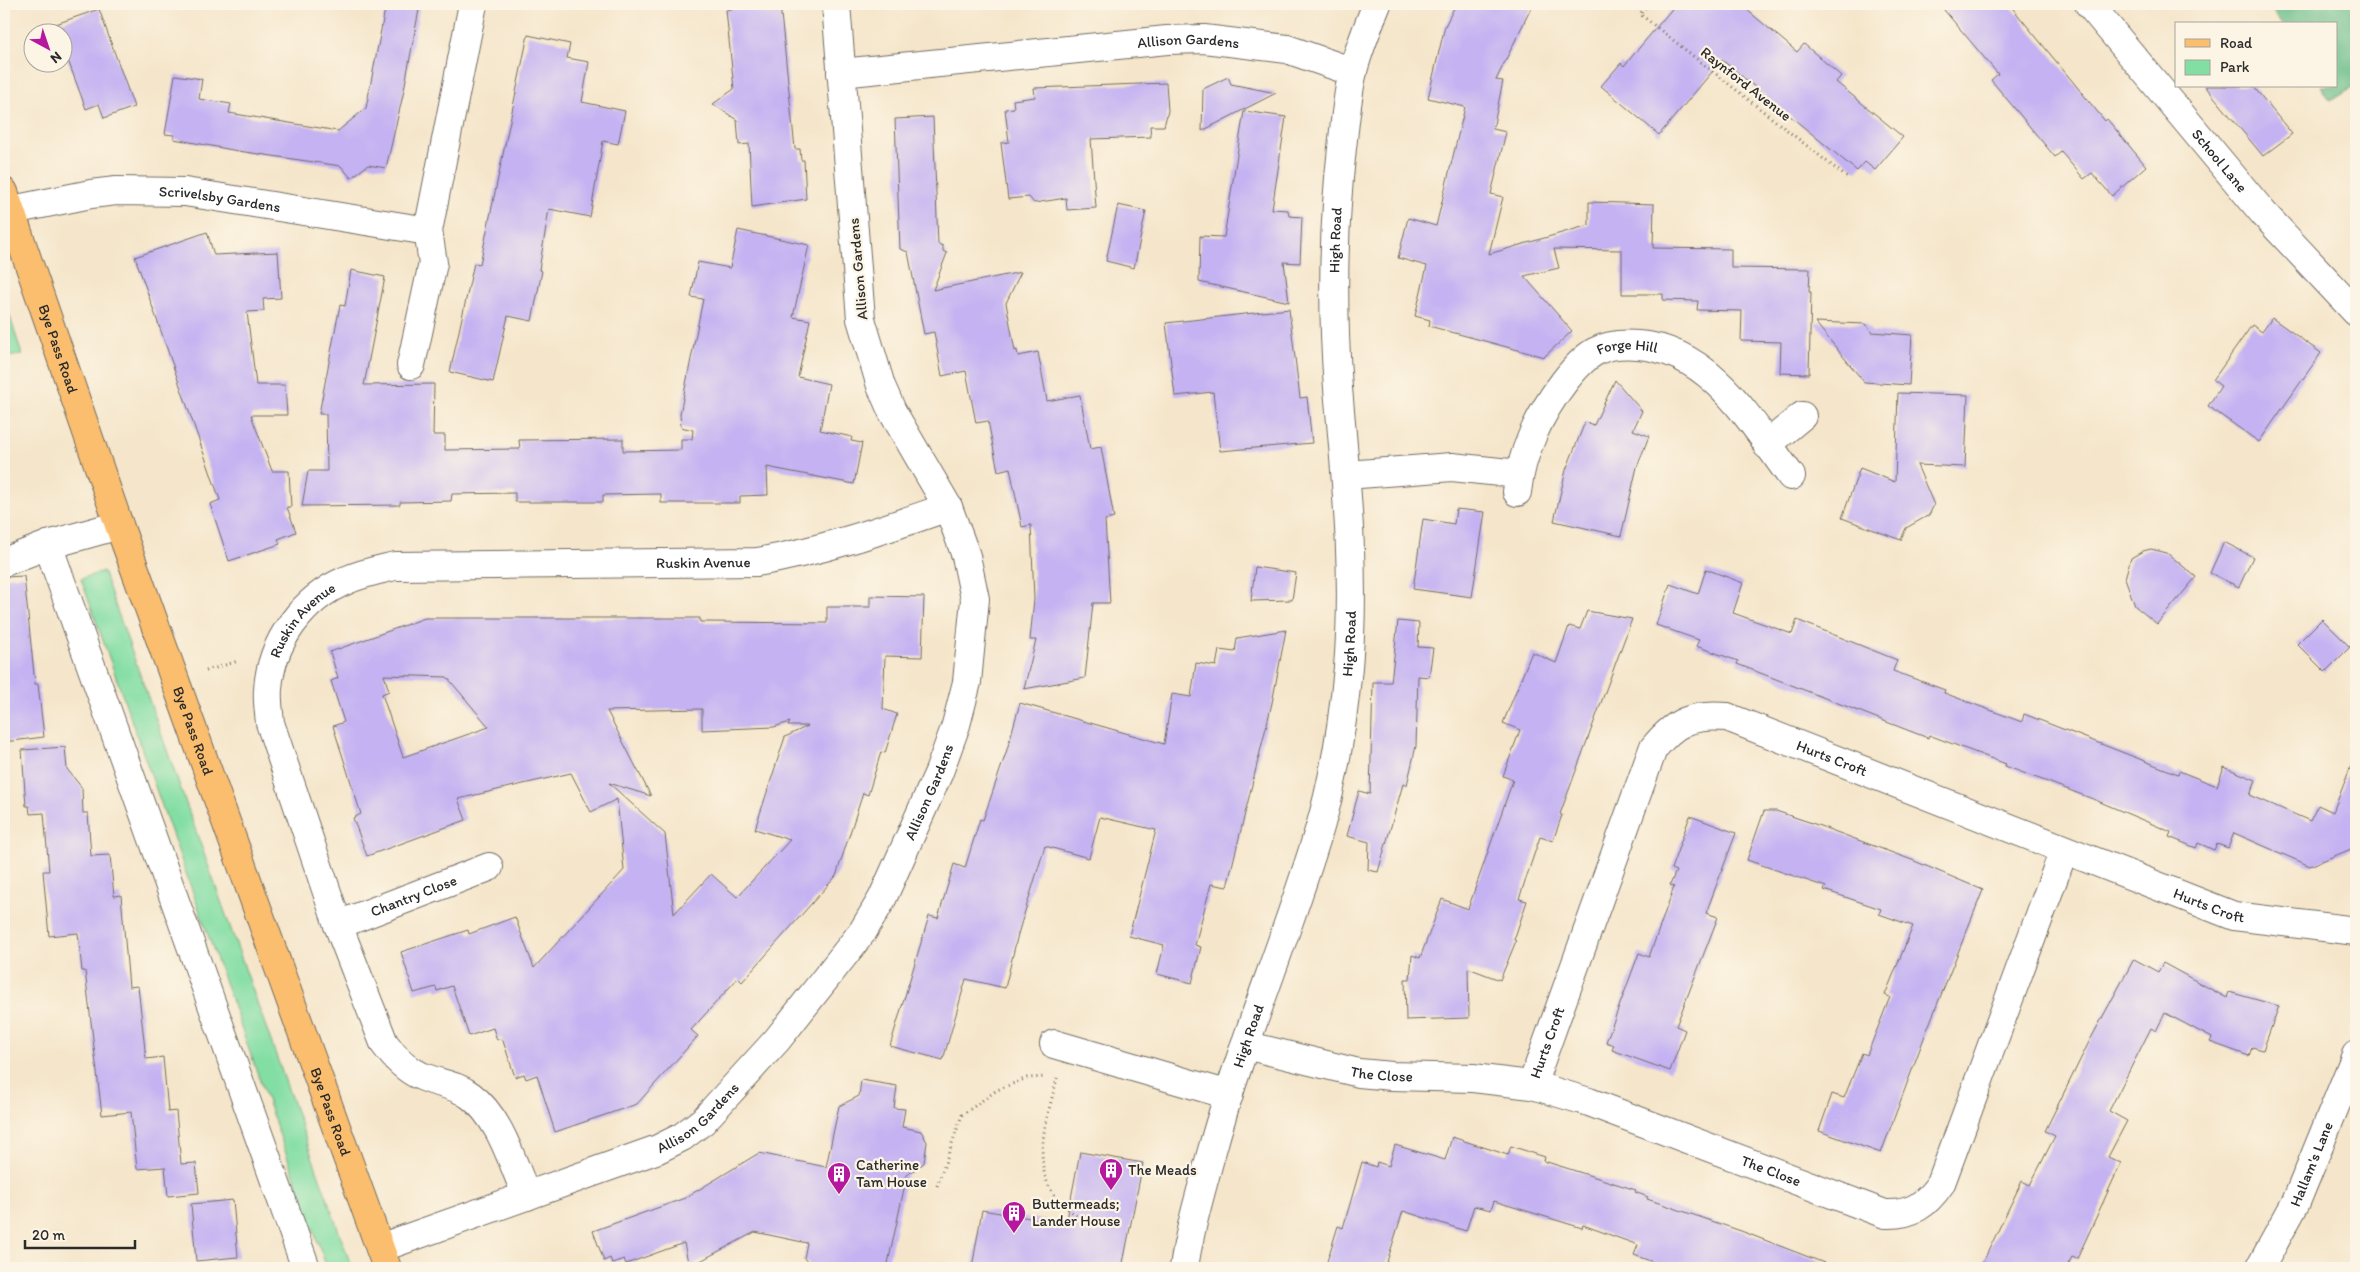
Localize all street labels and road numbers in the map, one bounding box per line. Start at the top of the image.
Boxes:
street label: Allison Gardens [1136,30,1241,52]
street label: Raynford Avenue [1697,43,1795,125]
street label: School Lane [2188,125,2251,196]
street label: Scrivelsby Gardens [159,183,282,216]
street label: High Road [1325,207,1346,273]
street label: Allison Gardens [845,217,871,321]
street label: Bye Pass Road [34,302,82,396]
street label: Forge Hill [1594,335,1661,359]
street label: Ruskin Avenue [656,553,751,572]
street label: Ruskin Avenue [266,578,339,660]
street label: High Road [1338,611,1360,677]
street label: Bye Pass Road [169,684,218,778]
street label: Hurts Croft [1794,736,1870,780]
street label: Allison Gardens [901,741,957,843]
street label: Chantry Close [368,871,459,921]
street label: Hurts Croft [2171,884,2245,926]
street label: High Road [1229,1002,1268,1070]
street label: Hurts Croft [1526,1004,1568,1081]
street label: The Close [1348,1062,1413,1086]
street label: Bye Pass Road [306,1065,355,1159]
street label: Allison Gardens [654,1079,743,1157]
street label: Hallam's Lane [2286,1119,2337,1209]
street label: The Close [1739,1151,1803,1190]

